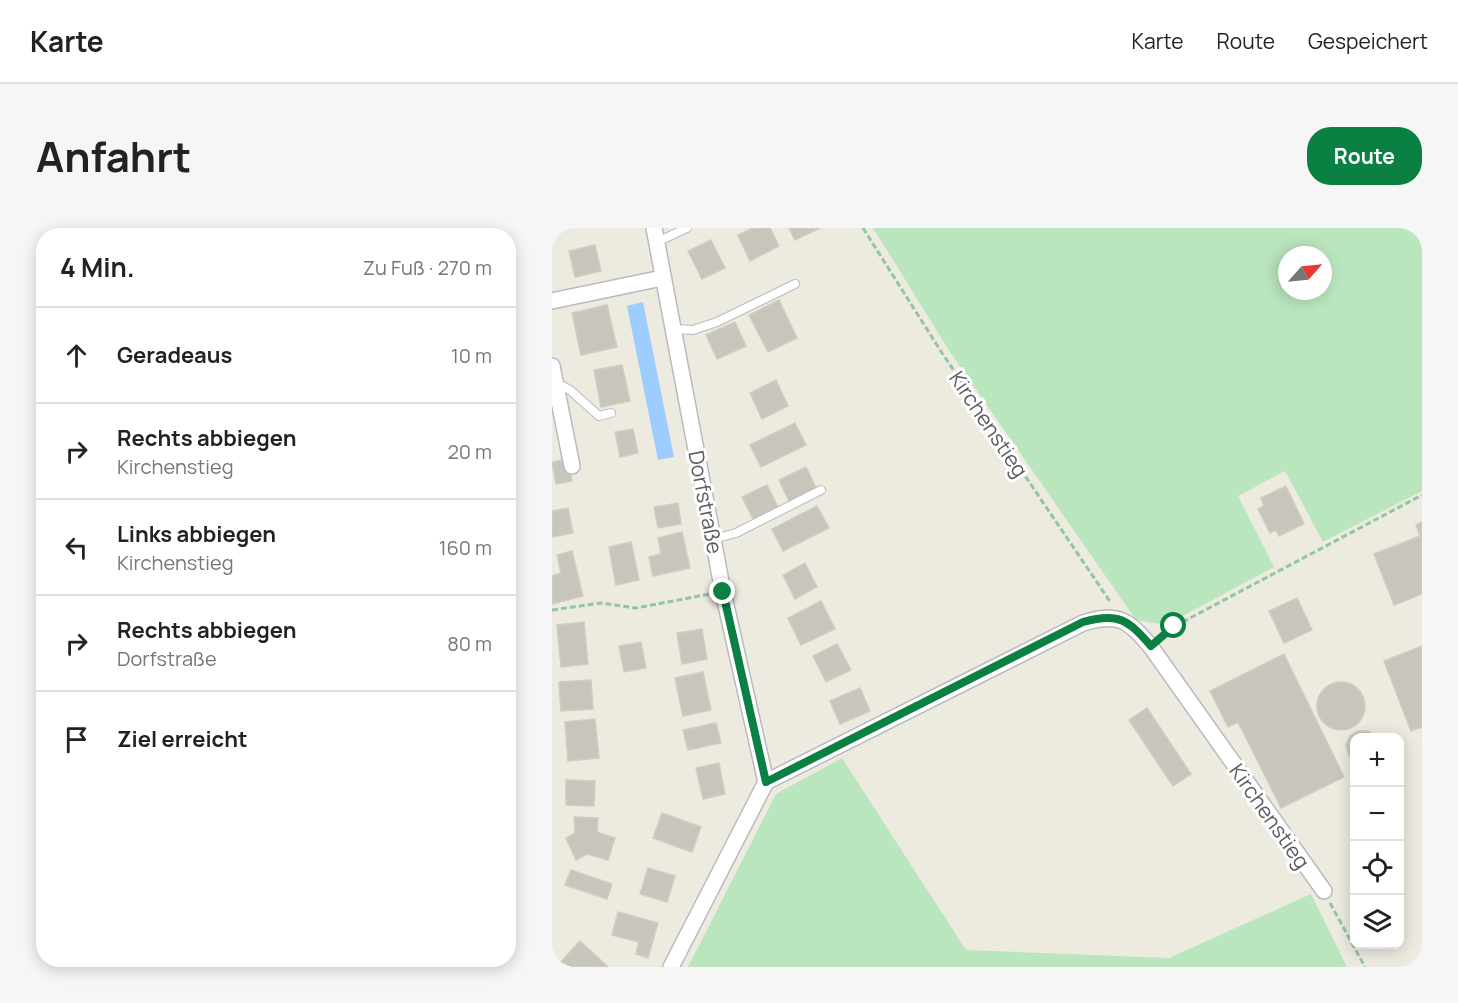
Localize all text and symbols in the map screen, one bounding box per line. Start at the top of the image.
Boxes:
text: Karte [30,22,104,60]
text: Karte [1132,27,1184,55]
text: Route [1217,27,1275,55]
text: Gespeichert [1308,27,1428,55]
text: Anfahrt [36,127,191,185]
button: Route [1307,127,1422,185]
north arrow [1278,246,1332,300]
text: 4 Min. [60,249,135,285]
text: Zu Fuß · 270 m [363,254,492,281]
icon: ahead [60,339,93,372]
text: Geradeaus [117,340,232,370]
text: 10 m [451,342,492,369]
street label: Kirchenstieg [943,365,1035,483]
text: Rechts abbiegen [117,423,296,453]
icon: right [60,435,93,468]
text: 20 m [447,438,492,465]
street label: Dorfstraße [682,448,730,556]
text: Kirchenstieg [117,453,233,480]
text: Links abbiegen [117,519,276,549]
icon: left [60,531,93,564]
text: 160 m [439,534,492,561]
text: Kirchenstieg [117,549,233,576]
route end [709,578,735,604]
route start [1160,612,1186,638]
text: Rechts abbiegen [117,615,296,645]
icon: right [60,627,93,660]
text: 80 m [447,630,492,657]
text: Dorfstraße [117,645,217,672]
icon: arrive [60,723,93,756]
text: Ziel erreicht [117,724,248,754]
map controls [1350,733,1404,949]
button: + [1350,733,1404,787]
street label: Kirchenstieg [1223,758,1317,874]
button: − [1350,787,1404,841]
button: locate [1350,841,1404,895]
button: layers [1350,895,1404,949]

